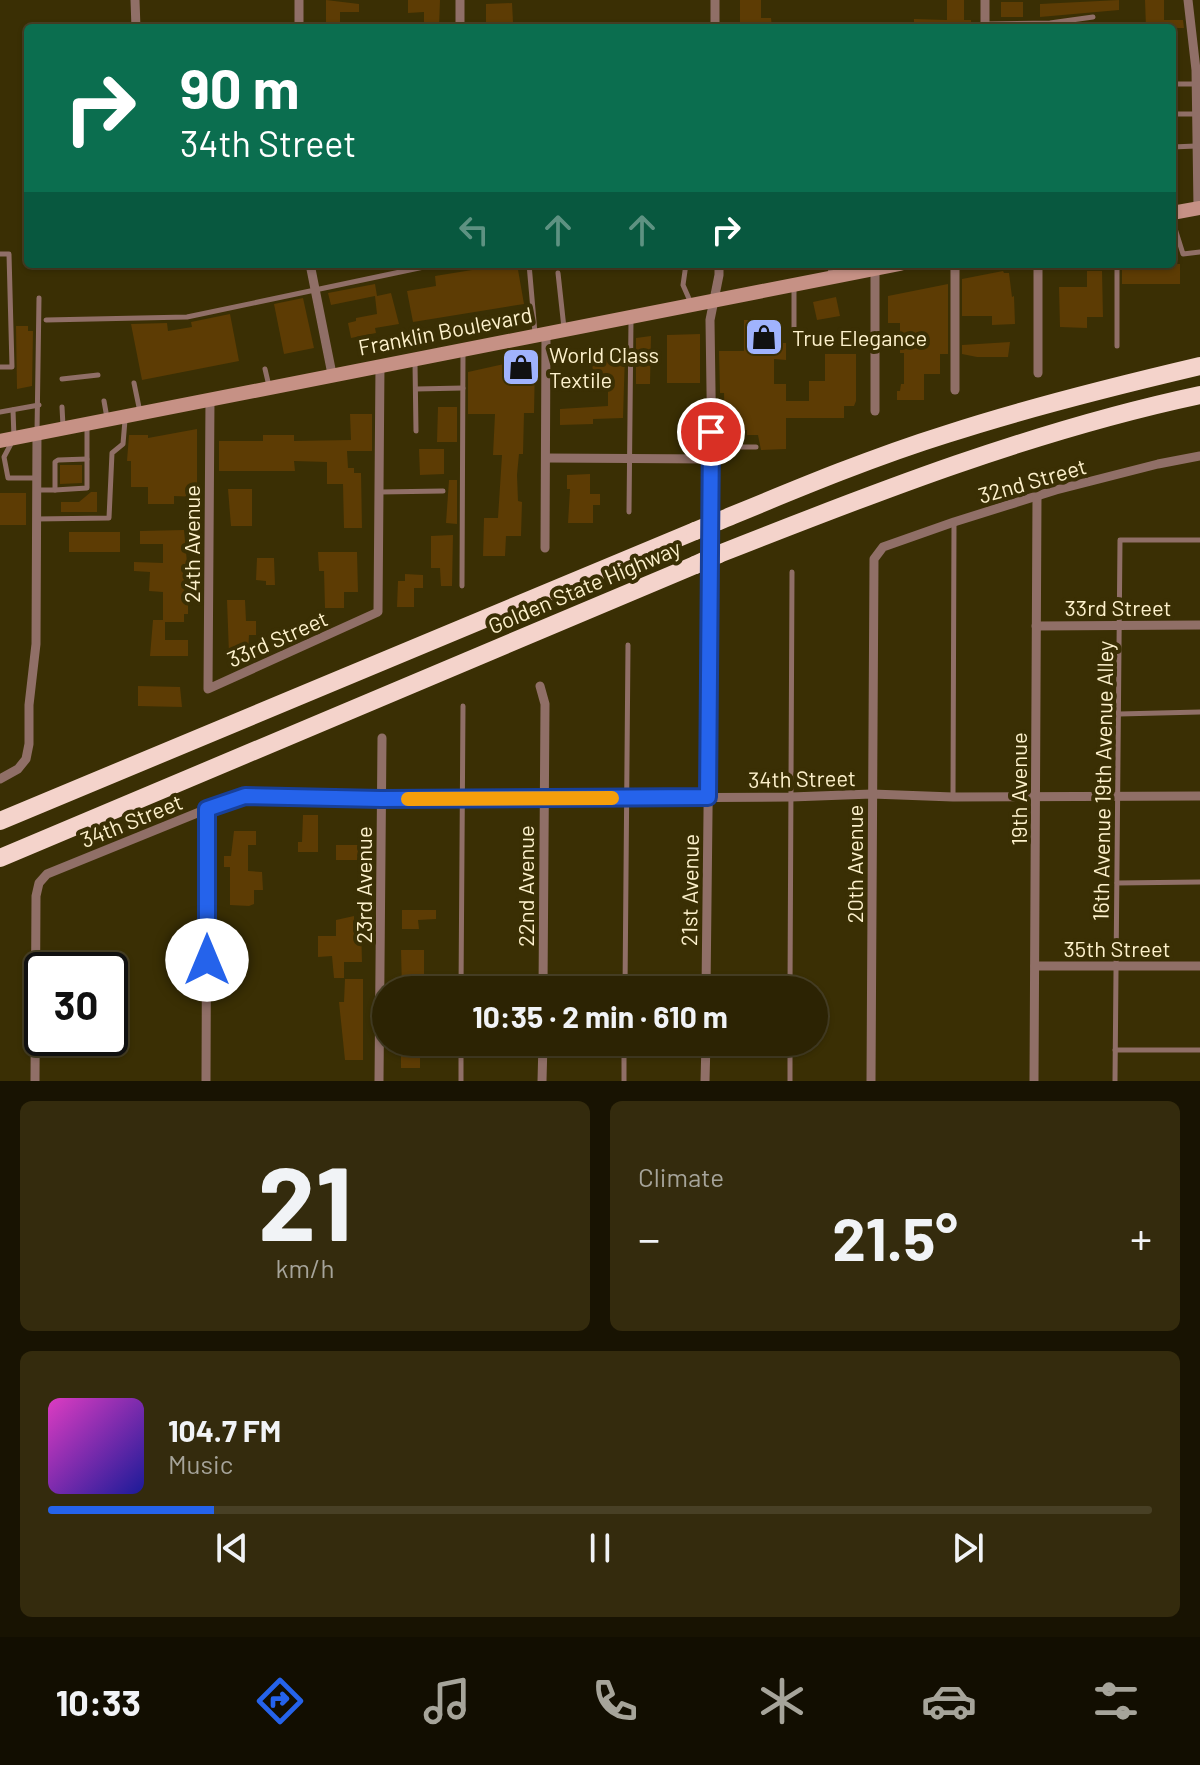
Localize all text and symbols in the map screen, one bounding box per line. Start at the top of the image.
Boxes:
text: 90 m [180,53,300,120]
icon: right [48,56,152,160]
text: 34th Street [180,121,356,164]
icon: left [452,208,496,252]
icon: ahead [536,208,580,252]
icon: ahead [620,208,664,252]
icon: right [704,208,748,252]
street label: Franklin Boulevard [356,300,534,360]
shop icon: True Elegance [743,316,785,358]
place label: True Elegance [792,324,927,350]
place label: World Class Textile [549,341,659,392]
shop icon: World Class Textile [500,346,542,388]
pin [677,398,745,466]
icon: arrive [689,410,733,454]
street label: 32nd Street [975,452,1089,508]
street label: 24th Avenue [178,485,204,603]
street label: Golden State Highway [484,534,684,638]
street label: 33rd Street [1064,594,1172,620]
street label: 33rd Street [223,604,331,672]
street label: 16th Avenue 19th Avenue Alley [1087,641,1117,921]
street label: 19th Avenue [1005,732,1031,846]
street label: 34th Street [748,764,856,792]
street label: 34th Street [76,788,186,852]
street label: 20th Avenue [841,805,867,923]
street label: 22nd Avenue [512,825,538,947]
street label: 23rd Avenue [350,826,376,944]
street label: 21st Avenue [675,834,703,946]
position arrow [165,918,249,1002]
street label: 35th Street [1064,935,1170,961]
speed limit sign: 30 [24,952,128,1056]
text: 10:35 · 2 min · 610 m [472,998,728,1034]
text: 21 [258,1137,352,1262]
text: Climate [638,1161,724,1192]
text: 21.5° [832,1201,958,1273]
text: − [638,1211,660,1264]
text: + [1130,1211,1152,1264]
text: km/h [276,1252,334,1283]
text: 104.7 FM [168,1412,281,1448]
text: Music [168,1448,233,1479]
icon: previous [210,1526,254,1570]
icon: pause [578,1526,622,1570]
icon: next [946,1526,990,1570]
icon: directions [252,1673,308,1729]
icon: music [419,1673,475,1729]
icon: phone [587,1673,643,1729]
icon: climate [754,1673,810,1729]
icon: car [921,1673,977,1729]
icon: filters [1088,1673,1144,1729]
text: 10:33 [56,1680,141,1723]

